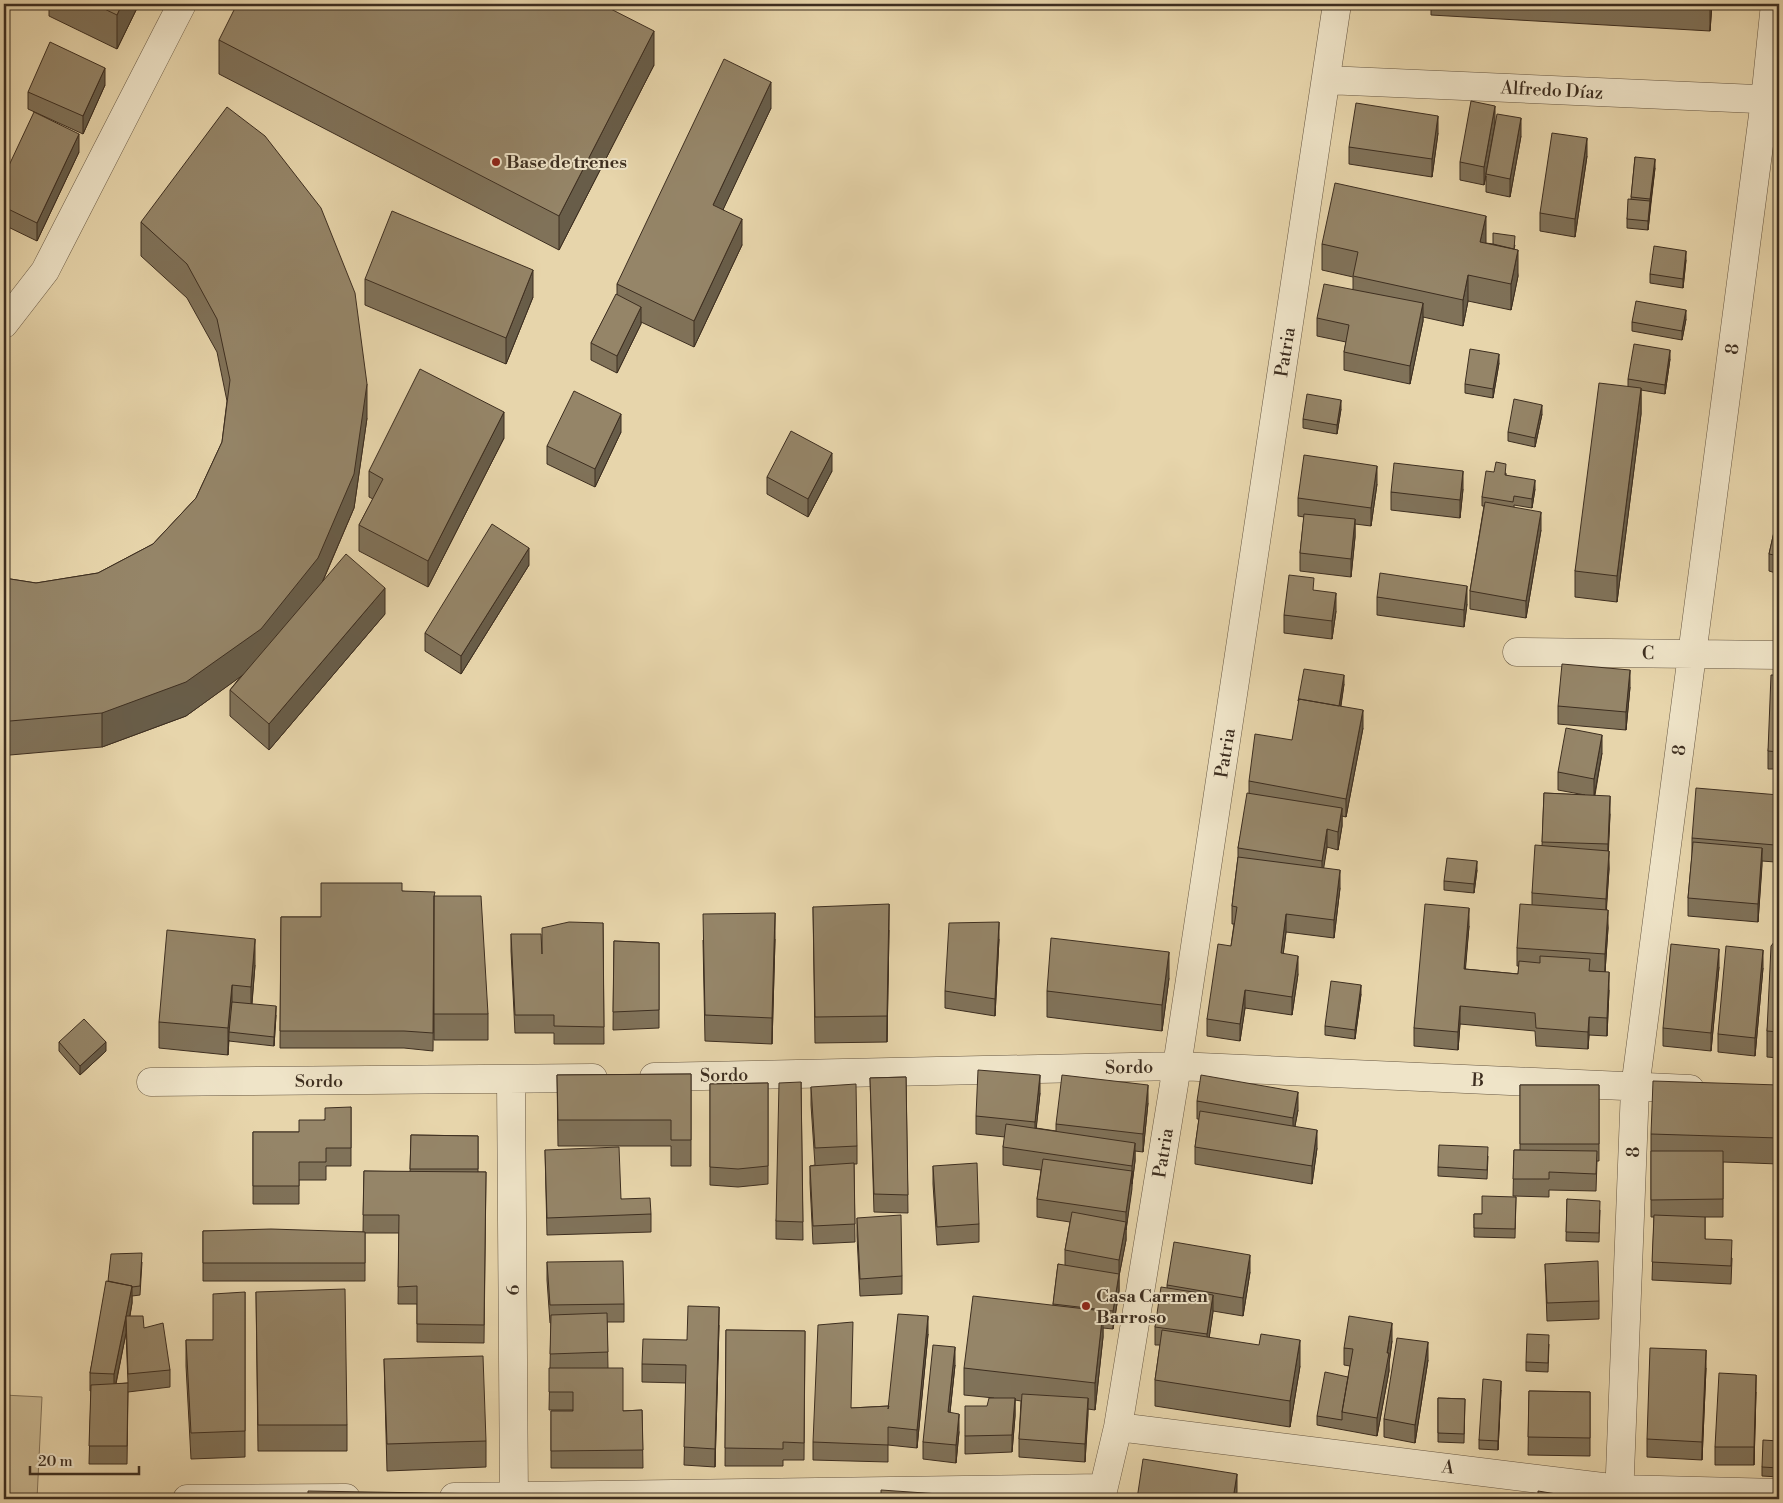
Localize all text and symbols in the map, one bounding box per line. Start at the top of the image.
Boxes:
street label: Alfredo Díaz [1499,76,1604,105]
place label: Base de trenes [506,151,627,174]
marker: Base de trenes [490,156,502,168]
street label: Patria [1270,325,1301,379]
street label: 8 [1720,342,1745,356]
street label: C [1642,642,1654,665]
street label: Patria [1210,726,1241,780]
street label: 8 [1667,743,1692,757]
street label: Sordo [1105,1056,1153,1079]
street label: Sordo [700,1064,748,1087]
street label: B [1470,1069,1485,1092]
street label: Sordo [295,1070,343,1093]
street label: Patria [1148,1126,1179,1180]
street label: 8 [1622,1146,1645,1158]
street label: 6 [502,1284,525,1295]
place label: Casa Carmen Barroso [1096,1285,1208,1329]
marker: Casa Carmen Barroso [1080,1300,1092,1312]
scale bar [30,1443,139,1475]
text: 20 m [38,1452,73,1471]
street label: A [1439,1455,1456,1480]

